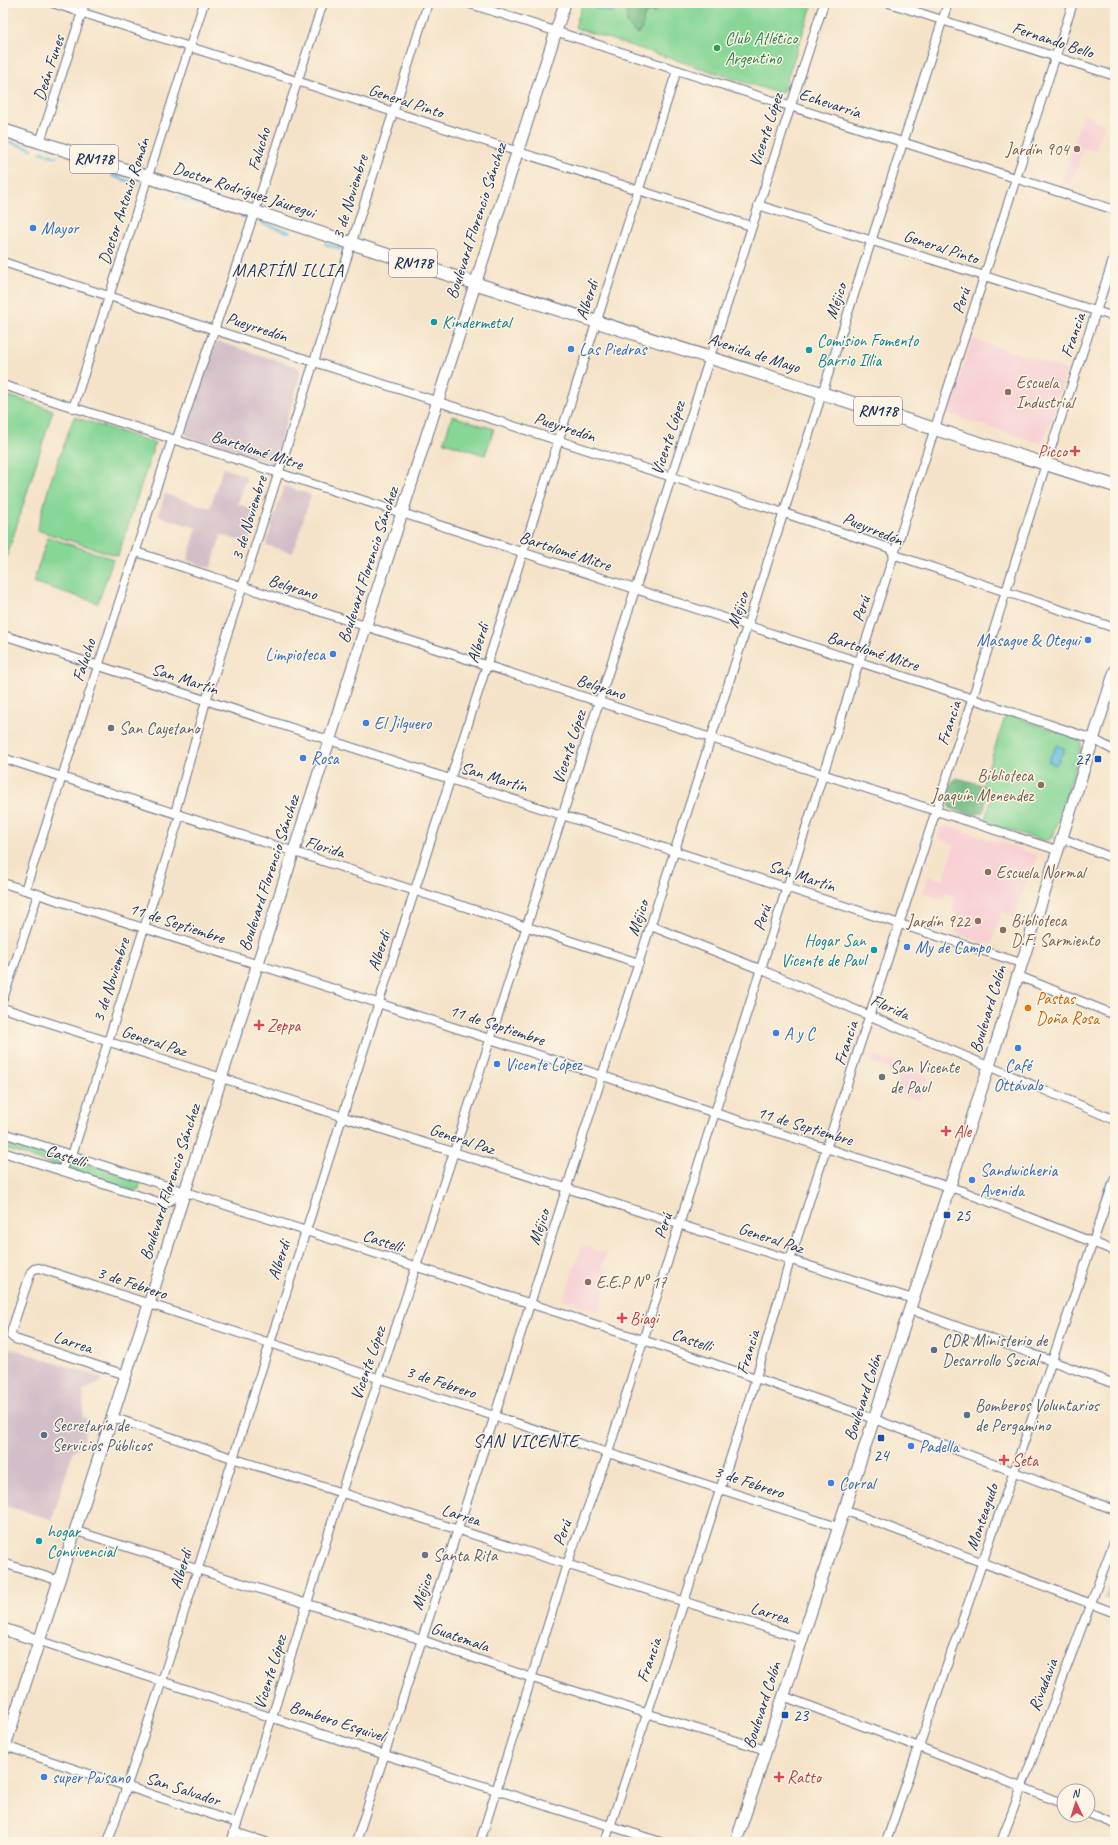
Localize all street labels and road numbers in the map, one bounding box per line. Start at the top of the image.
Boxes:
street label: Fernando Bello [1010,17,1098,64]
street label: Deán Funes [29,31,70,103]
street label: General Pinto [366,79,448,124]
street label: Echevarría [797,83,865,123]
street label: Vicente López [744,89,788,170]
street label: Falucho [243,124,276,173]
street label: Doctor Antonio Román [94,134,155,267]
street label: Boulevard Florencio Sánchez [441,139,512,302]
road number: RN178 [70,145,118,173]
street label: 3 de Noviembre [327,151,373,242]
street label: Doctor Rodríguez Jáuregui [170,157,319,223]
street label: General Pinto [901,225,983,270]
road number: RN178 [389,249,437,277]
street label: Alberdi [571,276,604,322]
street label: Méjico [820,279,852,322]
street label: Perú [947,284,975,316]
street label: Pueyrredón [224,307,292,347]
street label: Francia [1056,308,1091,360]
street label: Avenida de Mayo [705,328,804,378]
street label: Vicente López [646,397,690,478]
road number: RN178 [854,397,902,425]
street label: Pueyrredón [532,407,600,447]
street label: Bartolomé Mitre [209,425,307,475]
street label: 3 de Noviembre [226,472,272,563]
street label: Boulevard Florencio Sánchez [333,483,404,646]
street label: Pueyrredón [840,507,907,551]
street label: Bartolomé Mitre [517,526,615,576]
street label: Belgrano [266,569,321,605]
street label: Méjico [722,588,754,631]
street label: Perú [847,592,875,624]
street label: Alberdi [462,619,494,665]
street label: Bartolomé Mitre [825,626,923,676]
street label: Falucho [67,635,101,684]
street label: San Martín [149,658,222,700]
street label: Belgrano [574,669,629,705]
street label: Francia [932,696,967,748]
street label: Vicente López [547,706,591,787]
street label: San Martín [458,757,531,798]
street label: Boulevard Florencio Sánchez [234,791,305,954]
street label: Florida [303,831,349,863]
street label: San Martín [766,855,839,897]
street label: Méjico [622,896,654,939]
street label: 11 de Septiembre [127,898,229,949]
street label: Perú [748,901,776,933]
street label: Alberdi [363,927,396,973]
street label: 3 de Noviembre [88,934,135,1025]
street label: Boulevard Colón [965,962,1012,1055]
street label: Florida [868,990,914,1025]
street label: 11 de Septiembre [447,1000,549,1051]
street label: Francia [829,1016,864,1068]
street label: General Paz [119,1021,191,1062]
street label: Boulevard Florencio Sánchez [135,1100,206,1263]
street label: 11 de Septiembre [755,1102,857,1151]
street label: General Paz [427,1119,499,1160]
street label: Castelli [43,1140,92,1173]
street label: Méjico [523,1205,555,1248]
street label: Perú [649,1209,677,1241]
street label: General Paz [736,1218,808,1259]
street label: Castelli [360,1225,409,1258]
street label: Alberdi [263,1236,296,1282]
street label: 3 de Febrero [94,1262,170,1304]
street label: Vicente López [346,1322,391,1403]
street label: Castelli [669,1323,718,1358]
street label: Francia [731,1325,765,1377]
street label: Larrea [51,1326,97,1359]
street label: Boulevard Colón [839,1350,887,1443]
street label: 3 de Febrero [403,1361,479,1403]
street label: 3 de Febrero [711,1461,787,1503]
street label: Monteagudo [961,1479,1004,1553]
street label: Larrea [439,1499,485,1531]
street label: Perú [548,1516,577,1549]
street label: Alberdi [165,1545,197,1591]
street label: Méjico [406,1570,438,1613]
street label: Larrea [748,1597,794,1629]
street label: Guatemala [428,1617,493,1657]
street label: Vicente López [249,1631,292,1712]
street label: Francia [632,1633,667,1685]
street label: Rivadavia [1023,1655,1063,1714]
street label: Boulevard Colón [738,1658,786,1751]
street label: Bombero Esquivel [287,1696,390,1747]
street label: San Salvador [143,1767,224,1811]

